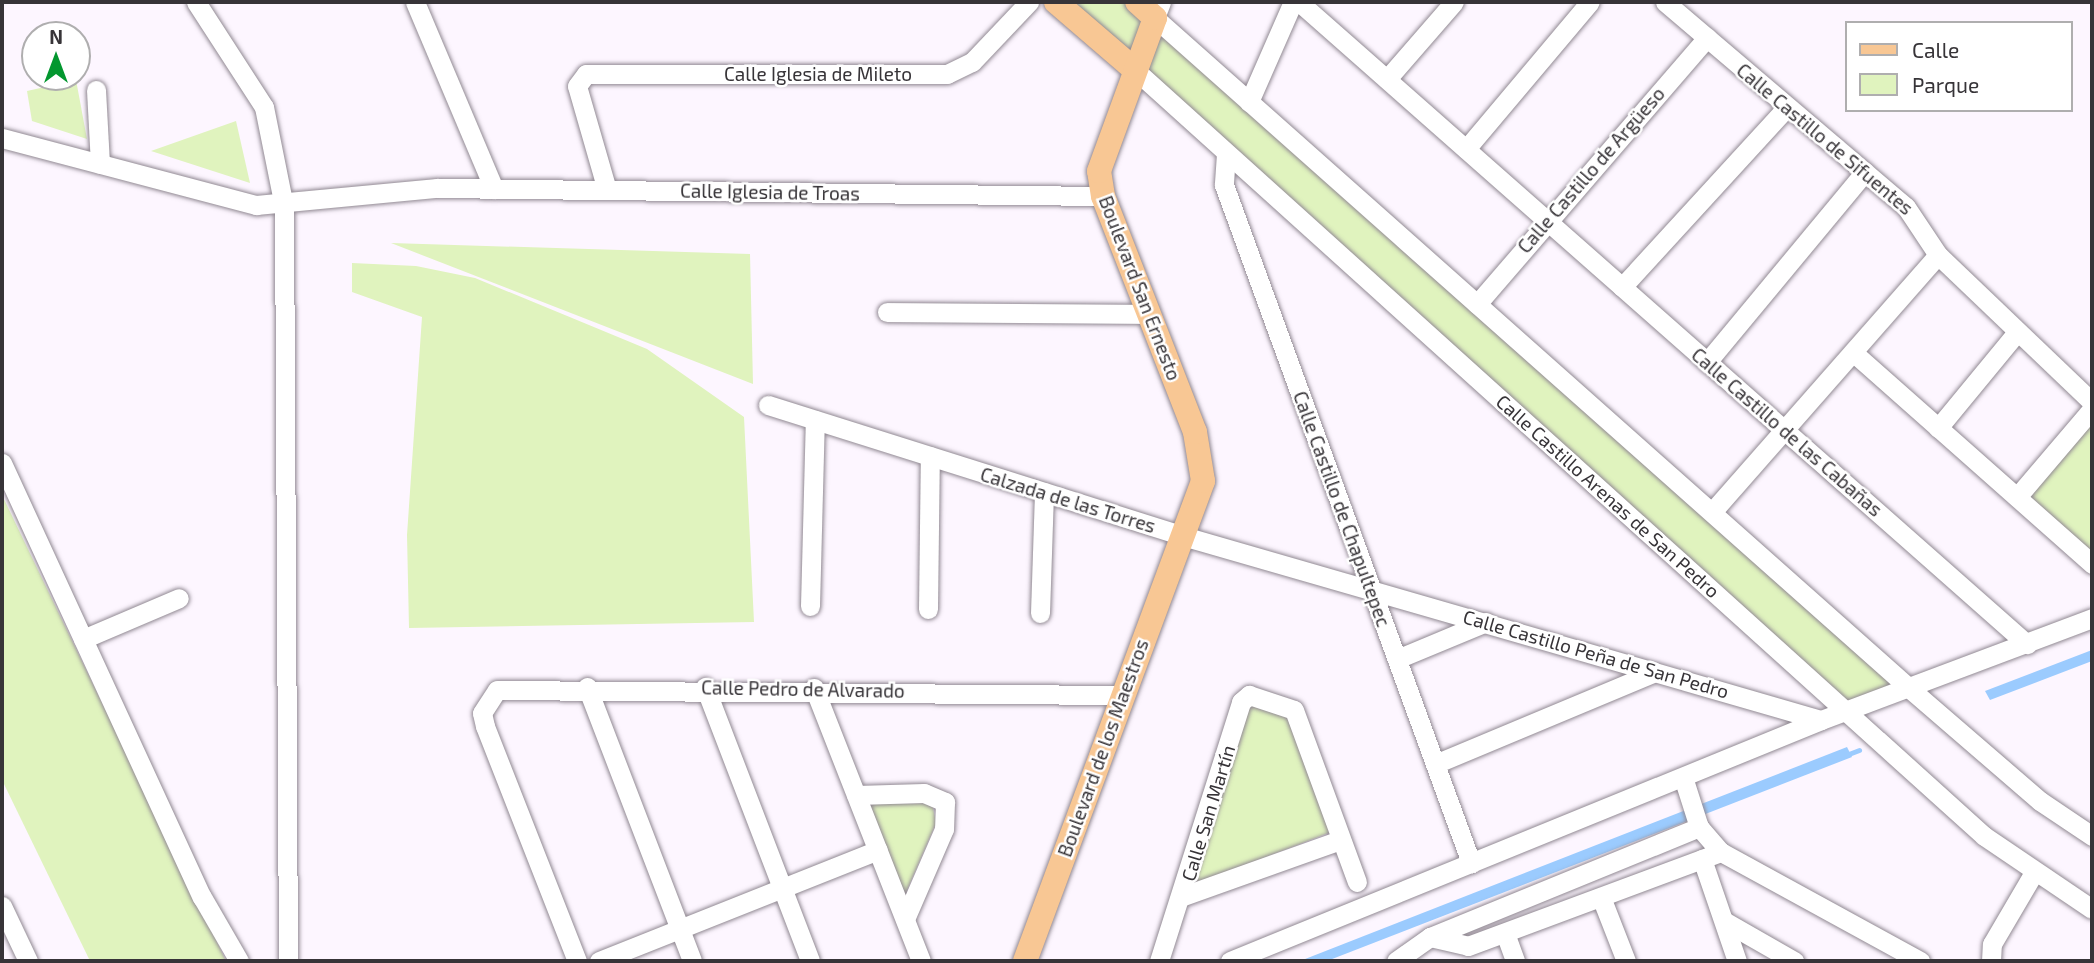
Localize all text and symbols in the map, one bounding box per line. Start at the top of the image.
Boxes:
north arrow [21,21,91,91]
legend [1846,21,2073,112]
text: N [49,25,63,48]
text: Calle [1912,37,1959,62]
street label: Calle Castillo de Sifuentes [1732,59,1918,219]
street label: Calle Iglesia de Mileto [724,63,912,85]
text: Parque [1912,72,1979,97]
street label: Calle Castillo de Argüeso [1513,82,1669,258]
street label: Calle Iglesia de Troas [680,179,860,205]
street label: Boulevard San Ernesto [1094,193,1186,383]
street label: Calle Castillo de las Cabañas [1687,343,1887,521]
street label: Calle Castillo de Chapultepec [1289,388,1395,630]
street label: Calle Castillo Arenas de San Pedro [1492,390,1724,602]
street label: Calzada de las Torres [977,462,1159,538]
street label: Calle Castillo Peña de San Pedro [1461,605,1731,703]
street label: Boulevard de los Maestros [1053,636,1153,860]
street label: Calle Pedro de Alvarado [701,676,905,702]
street label: Calle San Martín [1176,742,1240,884]

